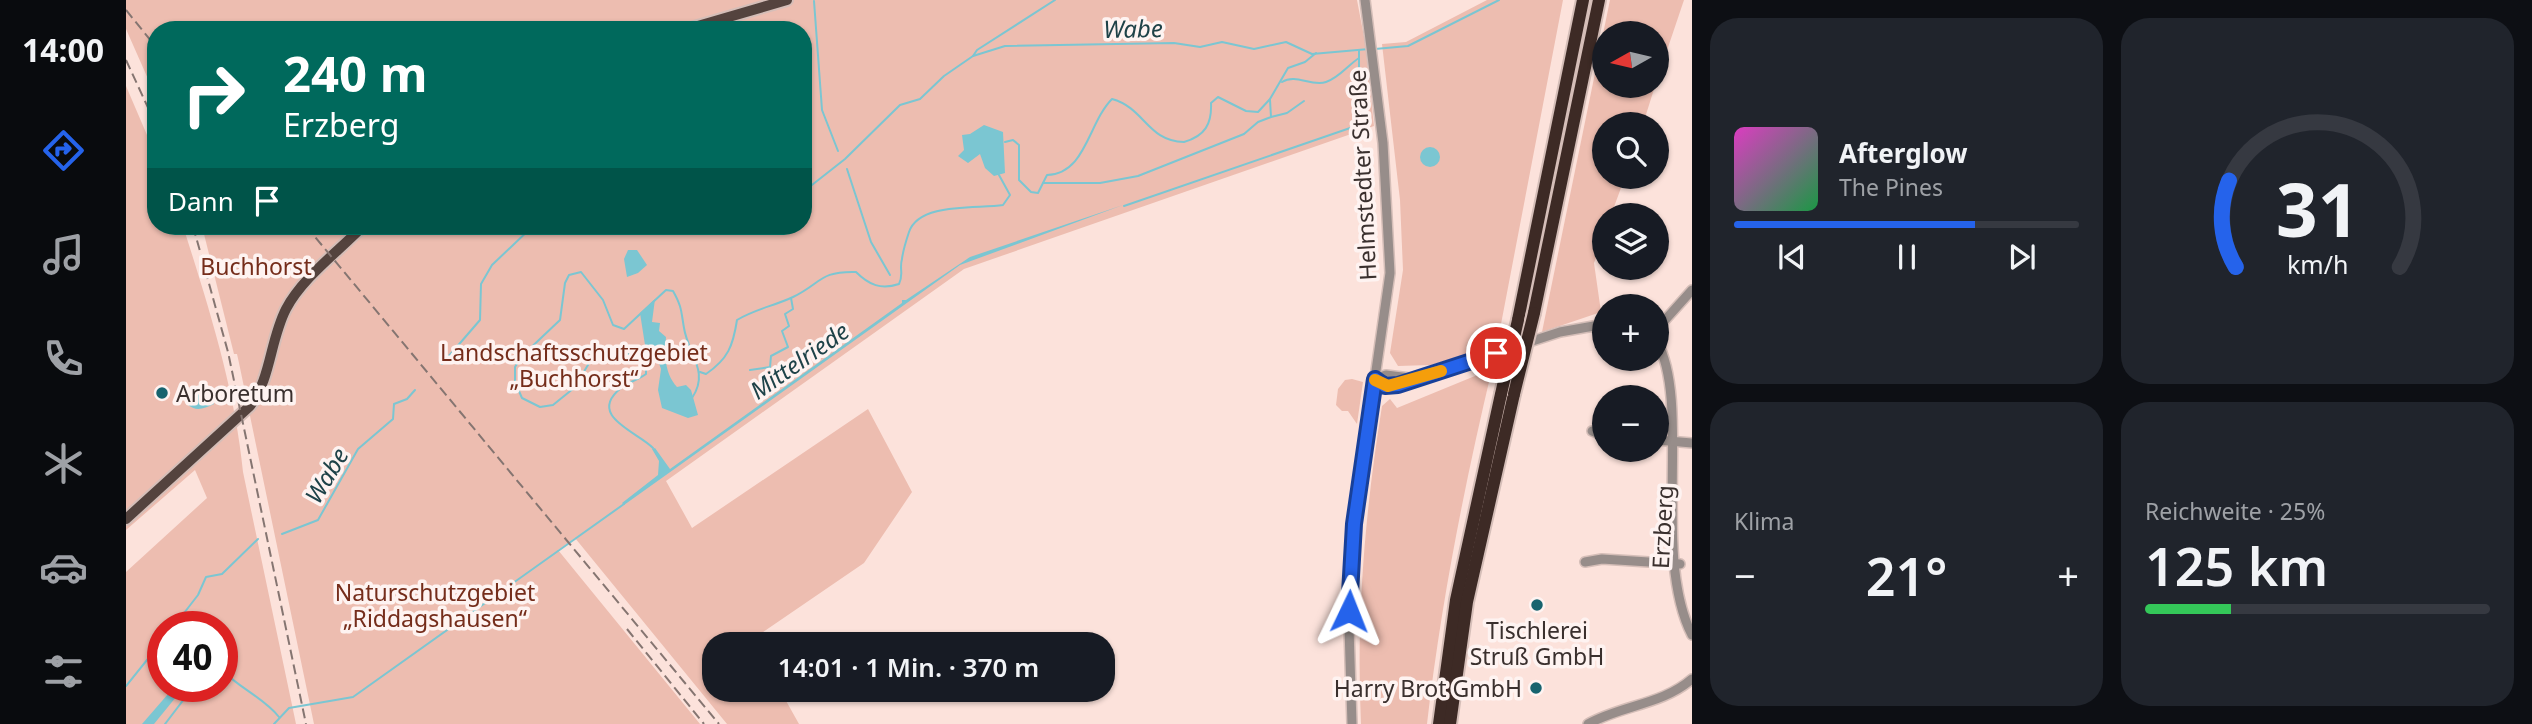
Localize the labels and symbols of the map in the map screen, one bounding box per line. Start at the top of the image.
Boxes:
water label: Wabe [1103,11,1163,45]
north arrow [1592,21,1670,98]
street label: Helmstedter Straße [1341,69,1383,281]
park label: Buchhorst [200,250,312,282]
water label: Mittelriede [743,314,855,406]
pin [1466,323,1526,383]
park label: Landschaftsschutzgebiet „Buchhorst“ [440,336,708,394]
place label: Arboretum [176,377,294,409]
marker: Arboretum [154,385,170,401]
water label: Wabe [297,441,355,509]
street label: Erzberg [1644,484,1680,570]
position arrow [1312,574,1386,648]
park label: Naturschutzgebiet „Riddagshausen“ [335,576,535,634]
marker: Tischlerei Struß GmbH [1529,597,1545,613]
speed limit sign: 40 [147,611,238,702]
place label: Tischlerei Struß GmbH [1470,614,1604,672]
place label: Harry Brot GmbH [1334,672,1522,704]
marker: Harry Brot GmbH [1528,680,1544,696]

